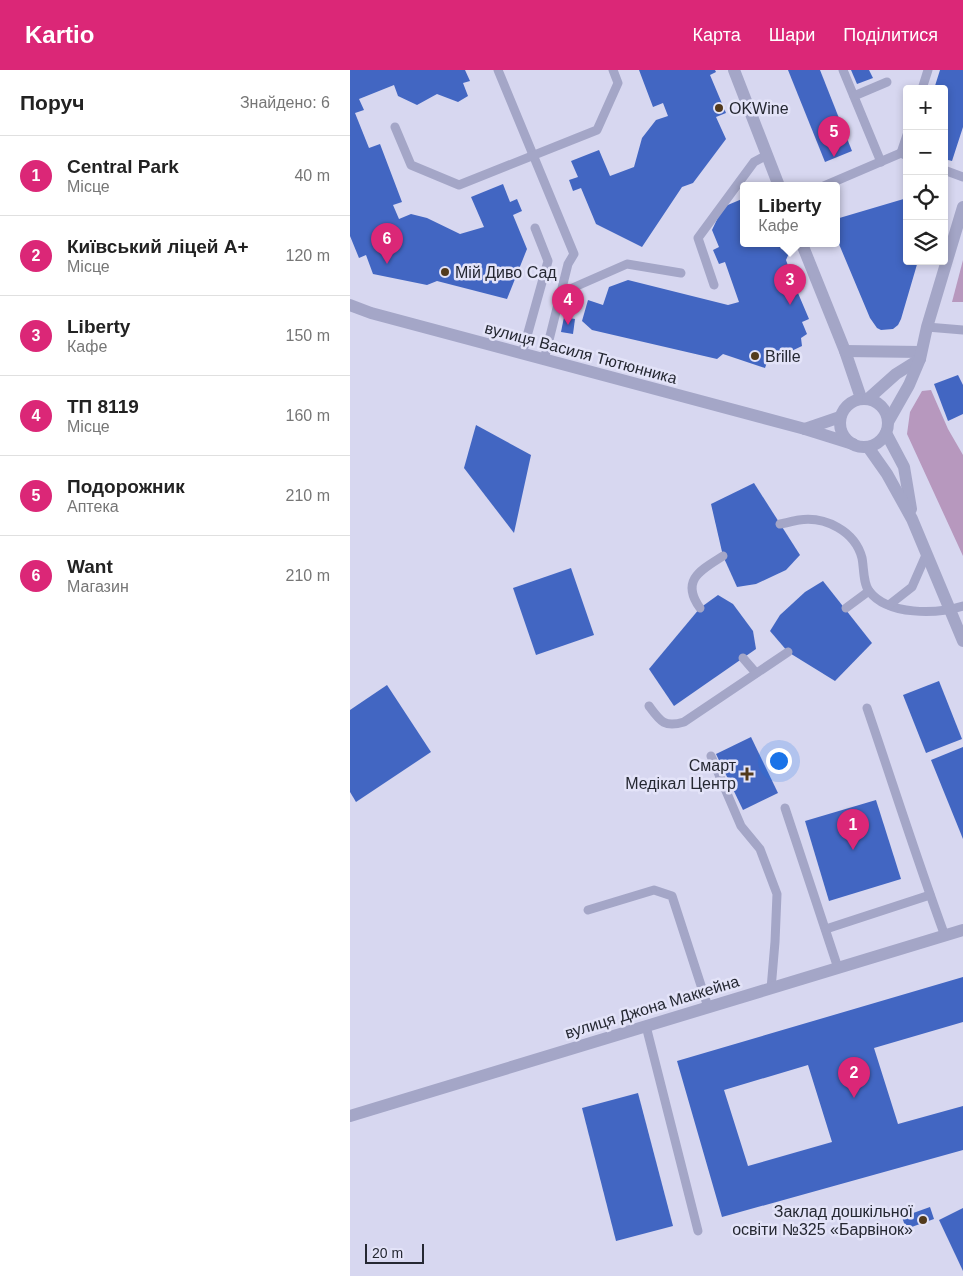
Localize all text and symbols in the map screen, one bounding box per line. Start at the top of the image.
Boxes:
text: Kartio [25,21,94,48]
text: Карта [693,25,741,45]
text: Шари [769,25,815,45]
text: Поділитися [843,25,938,45]
map controls [903,85,948,265]
button: + [903,85,948,130]
text: Поруч [20,91,84,114]
text: Знайдено: 6 [240,94,330,111]
place label: OKWine [729,100,789,117]
marker: OKWine [713,102,725,114]
pin: 5 [818,116,850,157]
button: − [903,130,948,175]
text: Central Park [67,156,179,177]
text: 1 [32,167,40,184]
text: 40 m [294,167,330,184]
button: locate [903,175,948,220]
text: Місце [67,178,110,195]
popup [740,182,840,247]
text: Liberty [758,195,822,216]
text: Кафе [758,217,799,234]
button: layers [903,220,948,265]
pin: 6 [371,223,403,264]
text: Київський ліцей А+ [67,236,249,257]
text: 2 [32,247,40,264]
text: 120 m [286,247,330,264]
text: Місце [67,258,110,275]
place label: Мiй Диво Сад [455,264,557,281]
pin: 3 [774,264,806,305]
marker: Мiй Диво Сад [439,266,451,278]
pin: 4 [552,284,584,325]
text: Liberty [67,316,130,337]
street label: вулиця Василя Тютюнника [483,319,679,387]
text: 3 [32,327,40,344]
text: 150 m [286,327,330,344]
text: Кафе [67,338,107,355]
place label: Brille [765,348,801,365]
marker: Brille [749,350,761,362]
text: ТП 8119 [67,396,139,417]
text: 4 [32,407,40,424]
text: 160 m [286,407,330,424]
text: Місце [67,418,110,435]
text: Подорожник [67,476,185,497]
text: 5 [32,487,40,504]
text: 210 m [286,487,330,504]
text: Аптека [67,498,119,515]
text: Want [67,556,113,577]
text: 6 [32,567,40,584]
text: 210 m [286,567,330,584]
text: Магазин [67,578,129,595]
your location [766,748,792,774]
place label: Смарт Медікал Центр [625,757,737,792]
marker: Смарт Медікал Центр [740,767,754,781]
pin: 1 [837,809,869,850]
street label: вулиця Джона Маккейна [563,972,741,1042]
pin: 2 [838,1057,870,1098]
place label: Заклад дошкільної освіти №325 «Барвінок» [732,1203,914,1238]
marker: Заклад дошкільної освіти №325 «Барвінок» [917,1214,929,1226]
scale bar [365,1241,424,1264]
text: 20 m [372,1245,403,1261]

